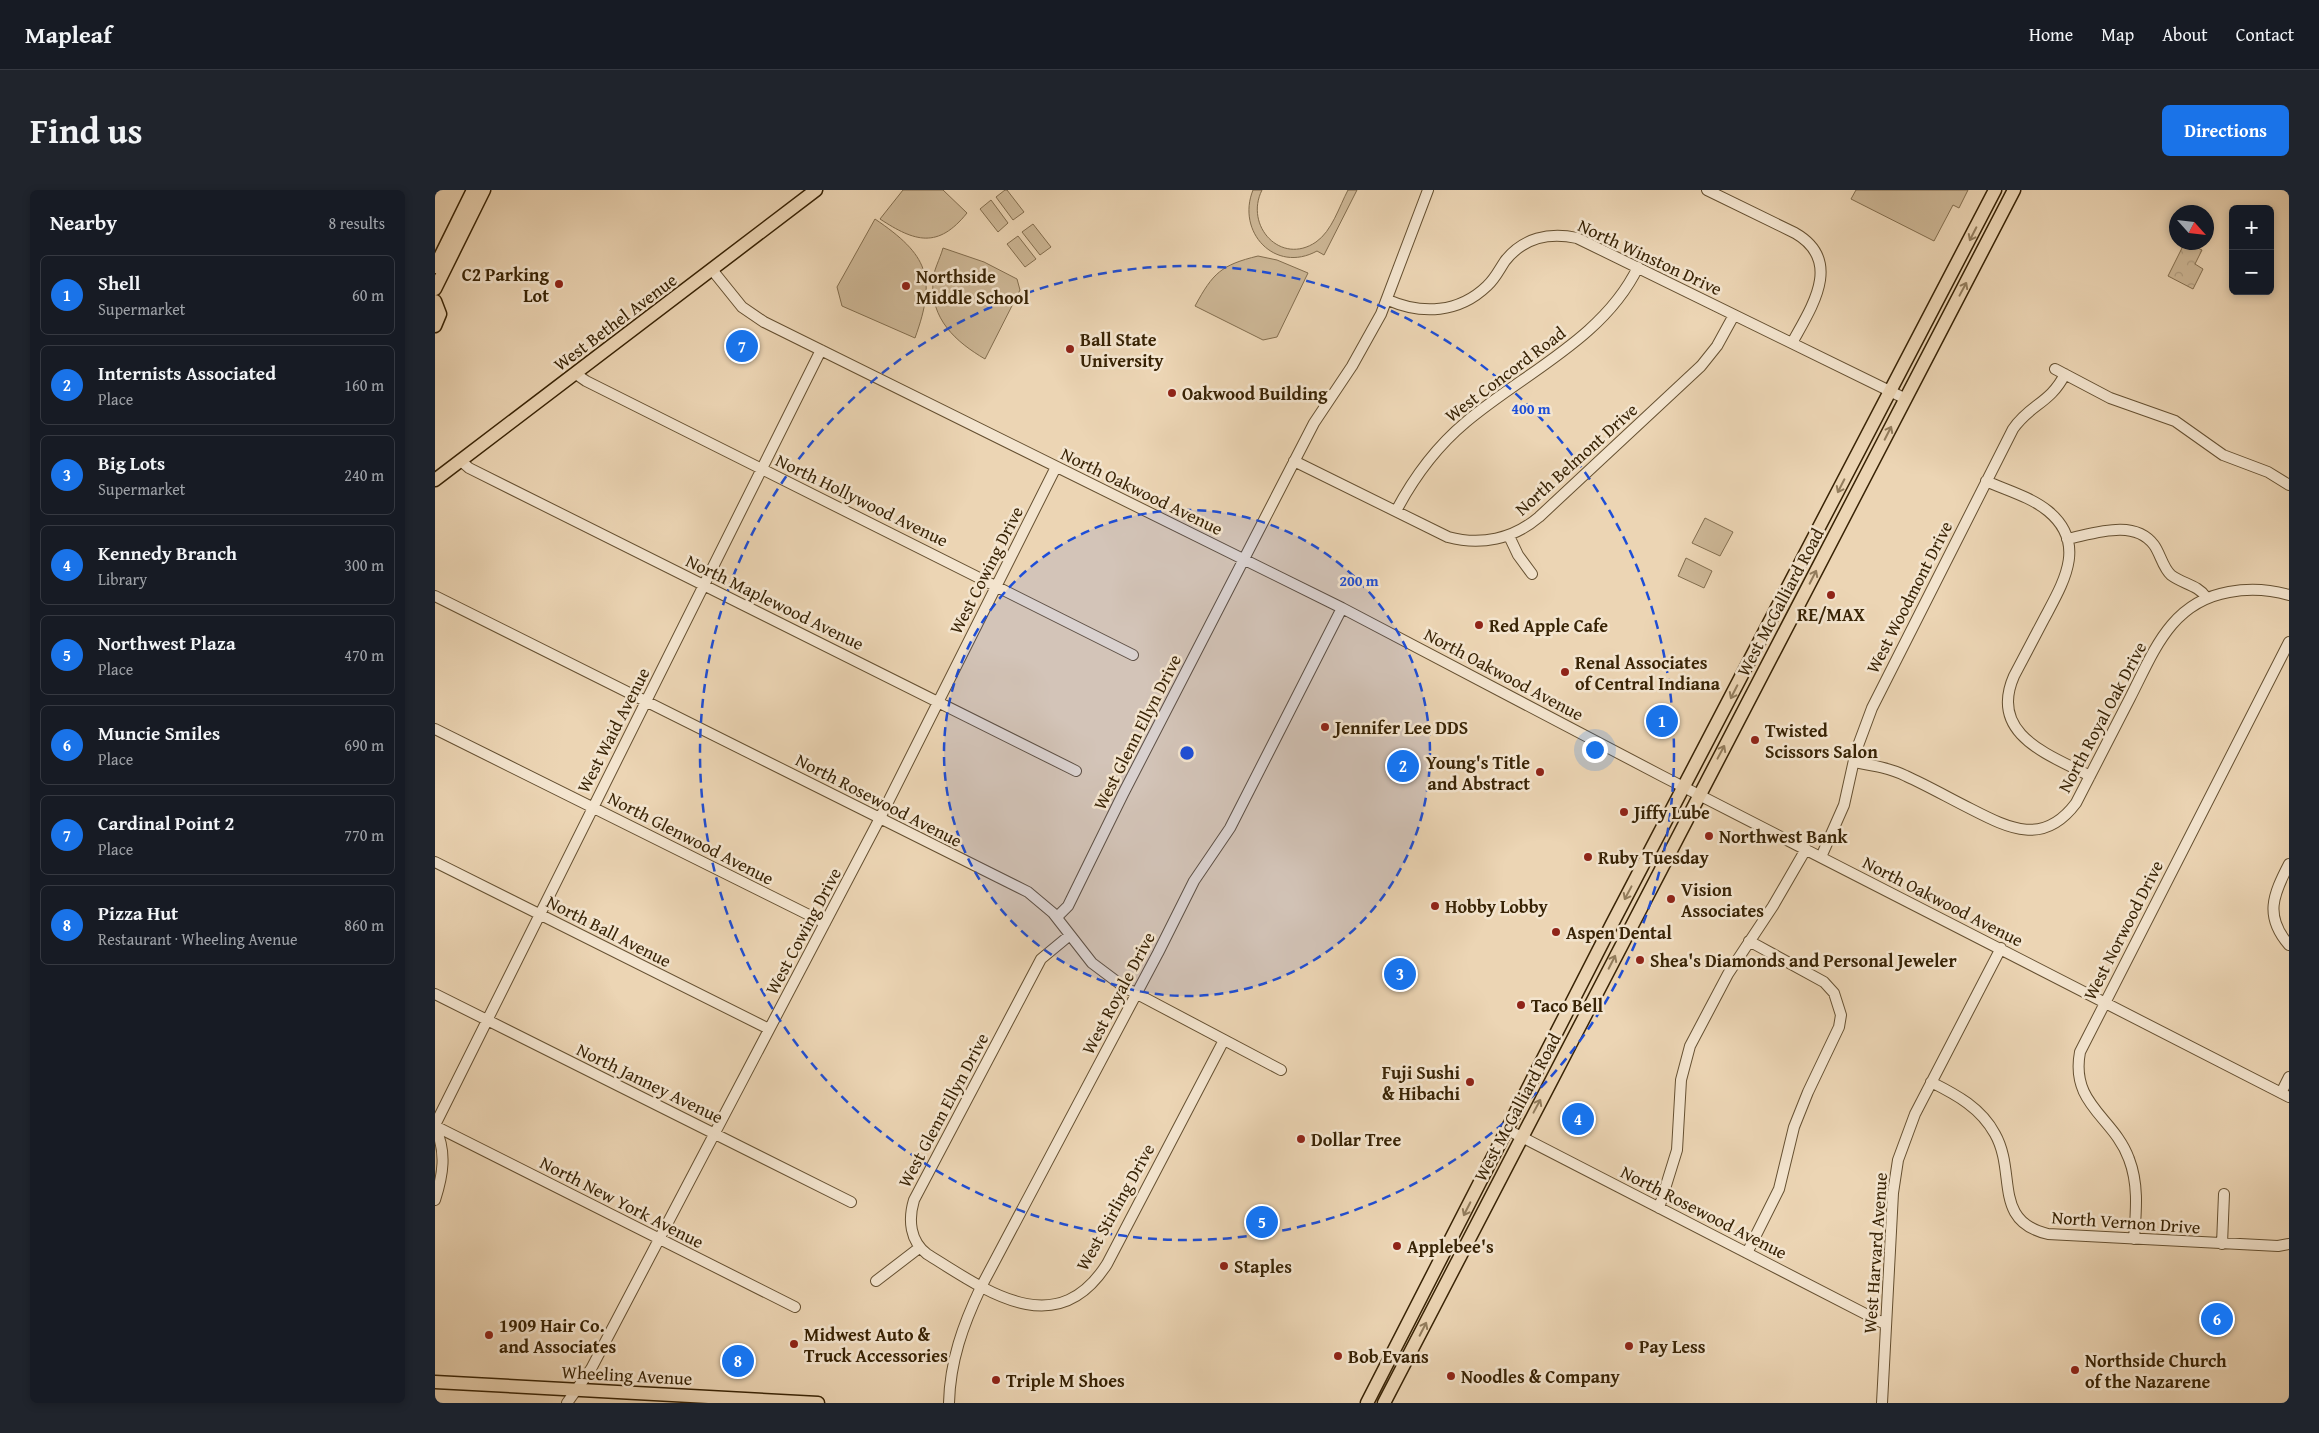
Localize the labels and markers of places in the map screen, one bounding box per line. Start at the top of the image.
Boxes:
place label: C2 Parking Lot [462,261,550,309]
place label: Northside Middle School [916,263,1029,311]
marker: C2 Parking Lot [553,278,565,290]
marker: Northside Middle School [900,280,912,292]
place label: Ball State University [1080,326,1164,374]
pin: 7 [726,327,758,365]
marker: Ball State University [1064,343,1076,355]
place label: Oakwood Building [1182,380,1328,407]
marker: Oakwood Building [1166,387,1178,399]
marker: RE/MAX [1825,589,1837,601]
place label: RE/MAX [1797,601,1865,628]
place label: Red Apple Cafe [1489,612,1608,639]
marker: Red Apple Cafe [1473,619,1485,631]
place label: Renal Associates of Central Indiana [1575,649,1721,697]
marker: Renal Associates of Central Indiana [1559,666,1571,678]
pin: 1 [1646,702,1678,740]
place label: Jennifer Lee DDS [1332,714,1468,741]
place label: Twisted Scissors Salon [1765,717,1878,765]
marker: Jennifer Lee DDS [1319,721,1331,733]
marker: Twisted Scissors Salon [1749,734,1761,746]
centre of rings [1178,744,1196,762]
pin: 2 [1387,747,1419,785]
place label: Young's Title and Abstract [1426,749,1530,797]
marker: Young's Title and Abstract [1534,766,1546,778]
place label: Jiffy Lube [1631,799,1710,826]
marker: Jiffy Lube [1618,806,1630,818]
place label: Northwest Bank [1719,823,1848,850]
marker: Northwest Bank [1703,830,1715,842]
place label: Ruby Tuesday [1598,844,1710,871]
marker: Ruby Tuesday [1582,851,1594,863]
place label: Vision Associates [1681,876,1764,924]
place label: Hobby Lobby [1445,893,1549,920]
marker: Vision Associates [1665,893,1677,905]
marker: Hobby Lobby [1429,900,1441,912]
place label: Aspen Dental [1566,919,1672,946]
marker: Aspen Dental [1550,926,1562,938]
place label: Shea's Diamonds and Personal Jeweler [1650,947,1957,974]
marker: Shea's Diamonds and Personal Jeweler [1634,954,1646,966]
pin: 3 [1384,955,1416,993]
place label: Taco Bell [1531,992,1604,1019]
marker: Taco Bell [1515,999,1527,1011]
place label: Fuji Sushi & Hibachi [1382,1059,1460,1107]
marker: Fuji Sushi & Hibachi [1464,1076,1476,1088]
pin: 4 [1562,1100,1594,1138]
place label: Dollar Tree [1311,1126,1401,1153]
marker: Dollar Tree [1295,1133,1307,1145]
pin: 5 [1246,1203,1278,1241]
place label: Applebee's [1407,1233,1494,1260]
marker: Applebee's [1391,1240,1403,1252]
place label: Staples [1234,1253,1292,1280]
marker: Staples [1218,1260,1230,1272]
pin: 6 [2201,1300,2233,1338]
place label: 1909 Hair Co. and Associates [499,1312,616,1360]
place label: Midwest Auto & Truck Accessories [804,1321,948,1369]
marker: 1909 Hair Co. and Associates [483,1329,495,1341]
place label: Pay Less [1639,1333,1706,1360]
marker: Midwest Auto & Truck Accessories [788,1338,800,1350]
marker: Pay Less [1623,1340,1635,1352]
pin: 8 [722,1342,754,1380]
place label: Bob Evans [1348,1343,1429,1370]
place label: Northside Church of the Nazarene [2085,1347,2227,1395]
marker: Bob Evans [1332,1350,1344,1362]
place label: Noodles & Company [1461,1363,1621,1390]
marker: Northside Church of the Nazarene [2069,1364,2081,1376]
place label: Triple M Shoes [1006,1367,1125,1394]
marker: Noodles & Company [1445,1370,1457,1382]
marker: Triple M Shoes [990,1374,1002,1386]

